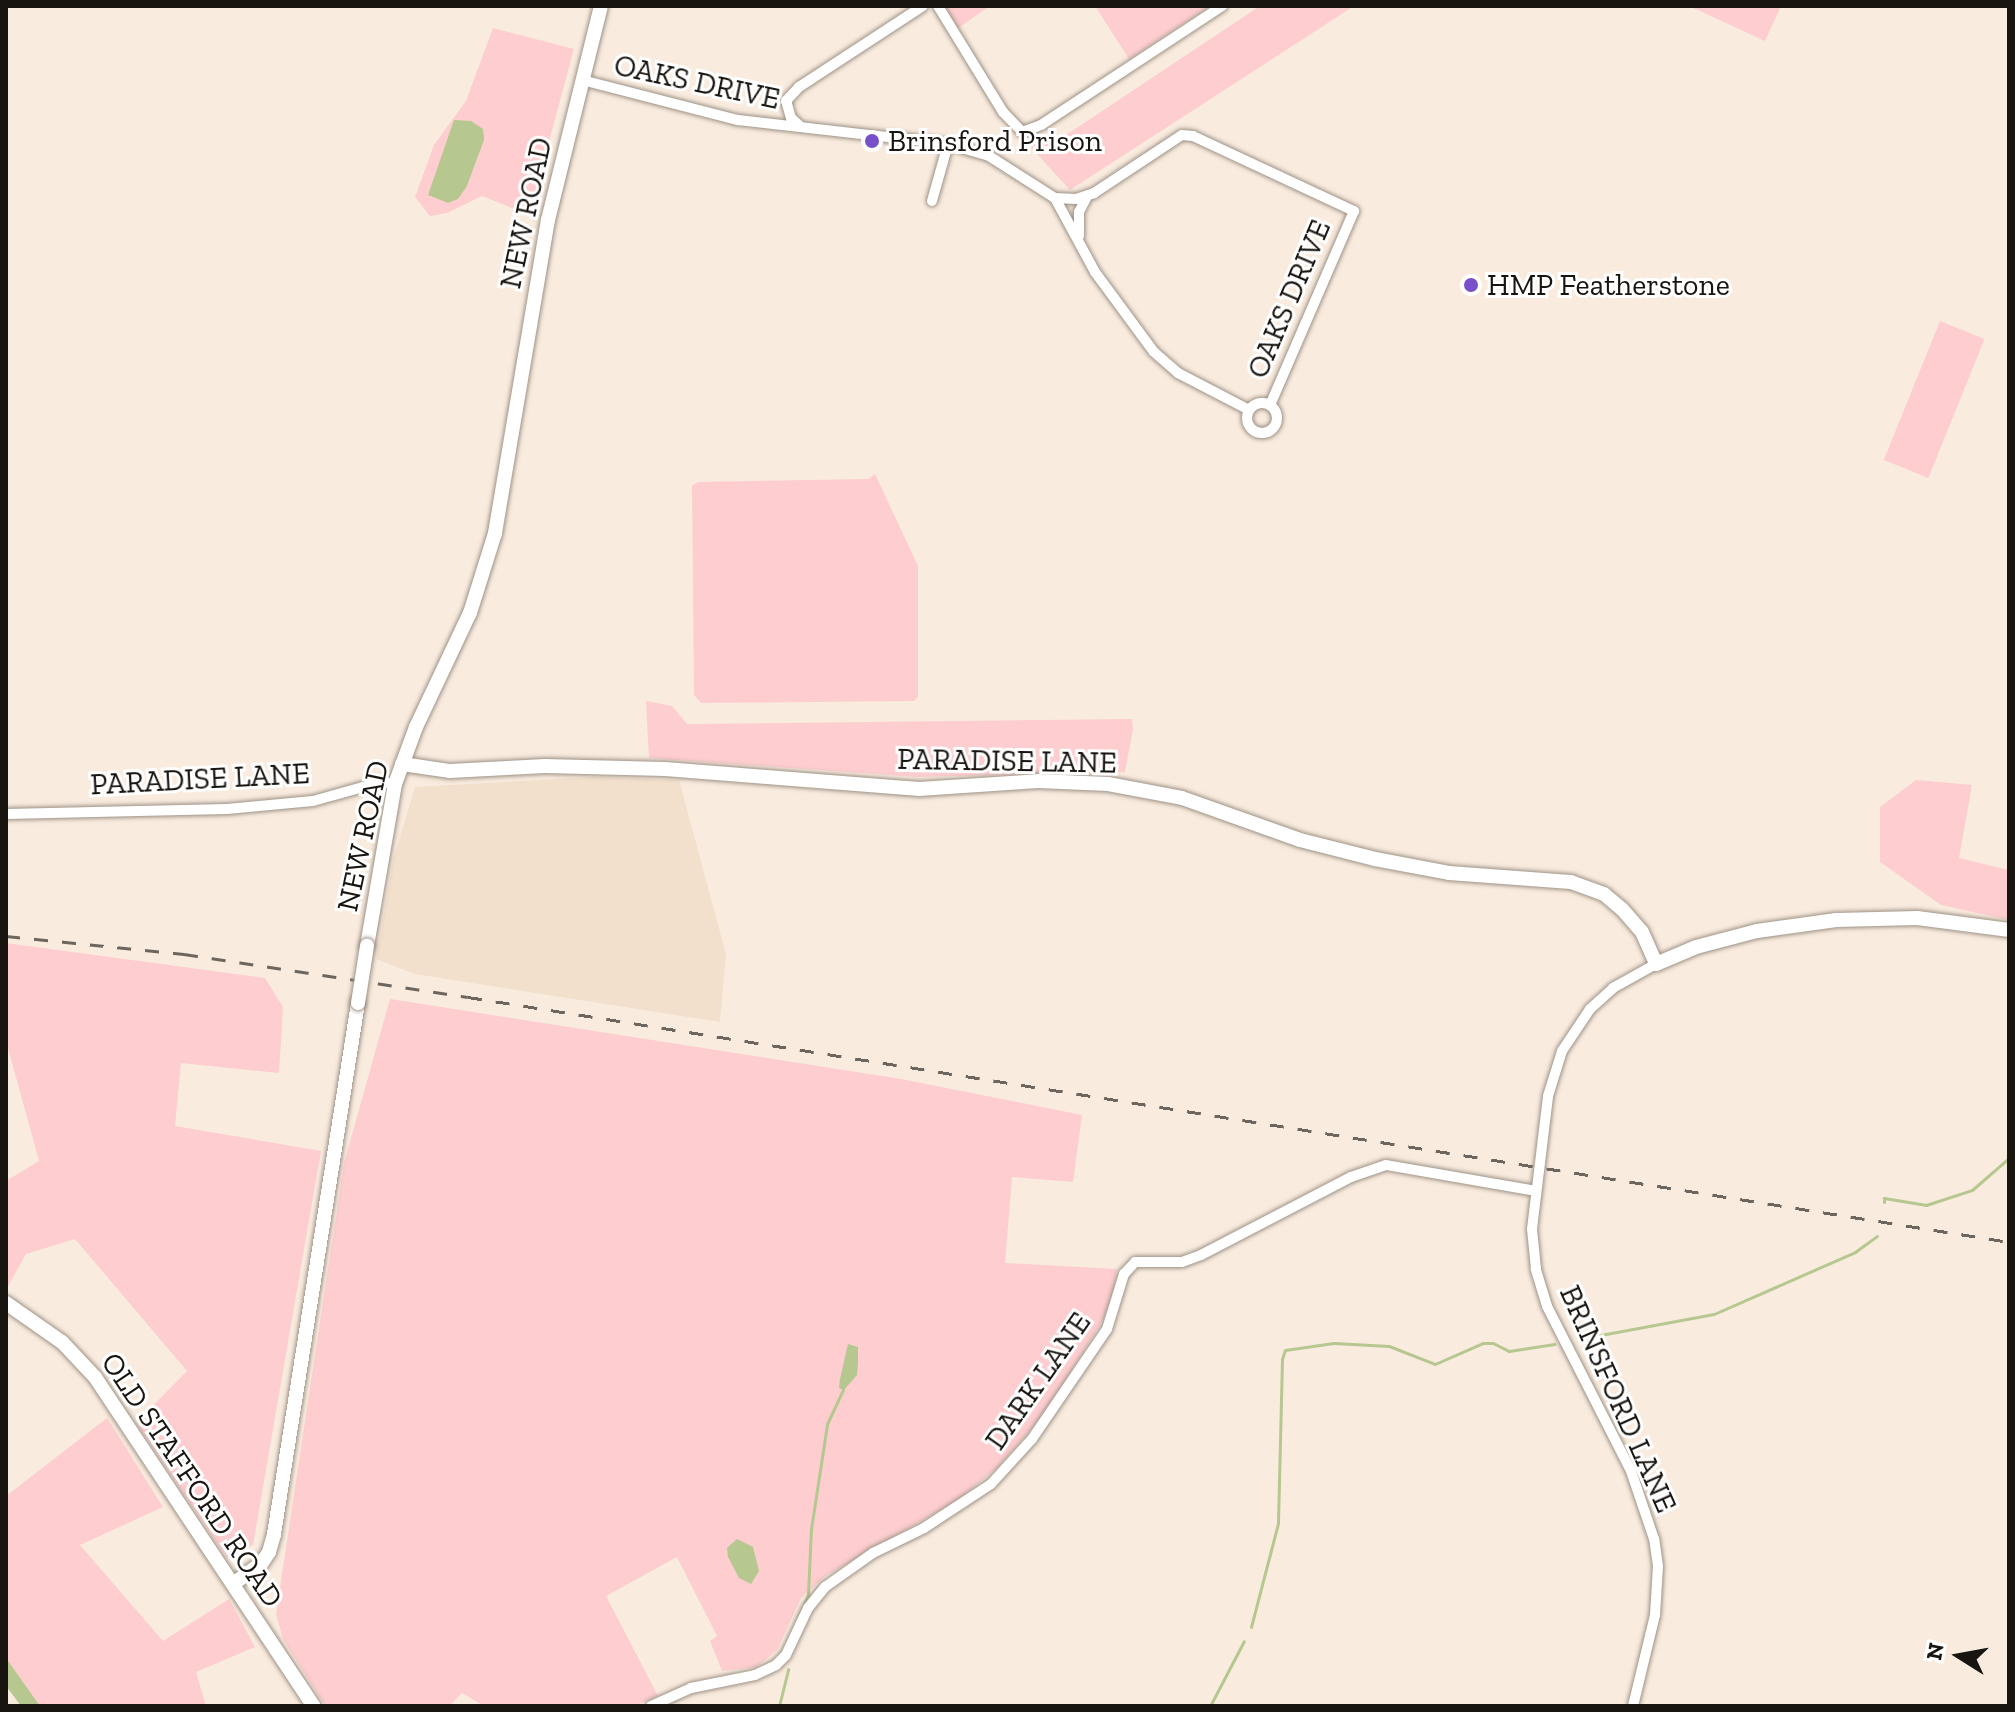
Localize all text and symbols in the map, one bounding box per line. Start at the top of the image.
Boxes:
street label: OAKS DRIVE [611,47,783,117]
place label: Brinsford Prison [888,123,1102,159]
marker: Brinsford Prison [863,132,881,150]
street label: NEW ROAD [492,134,560,292]
street label: OAKS DRIVE [1240,214,1338,384]
place label: HMP Featherstone [1487,267,1730,303]
marker: HMP Featherstone [1462,276,1480,294]
street label: PARADISE LANE [897,741,1117,781]
street label: PARADISE LANE [89,755,311,803]
street label: NEW ROAD [329,757,397,915]
street label: BRINSFORD LANE [1552,1280,1684,1518]
street label: DARK LANE [977,1305,1099,1457]
street label: OLD STAFFORD ROAD [93,1346,291,1614]
north arrow [1919,1616,1999,1696]
text: N [1920,1641,1950,1662]

